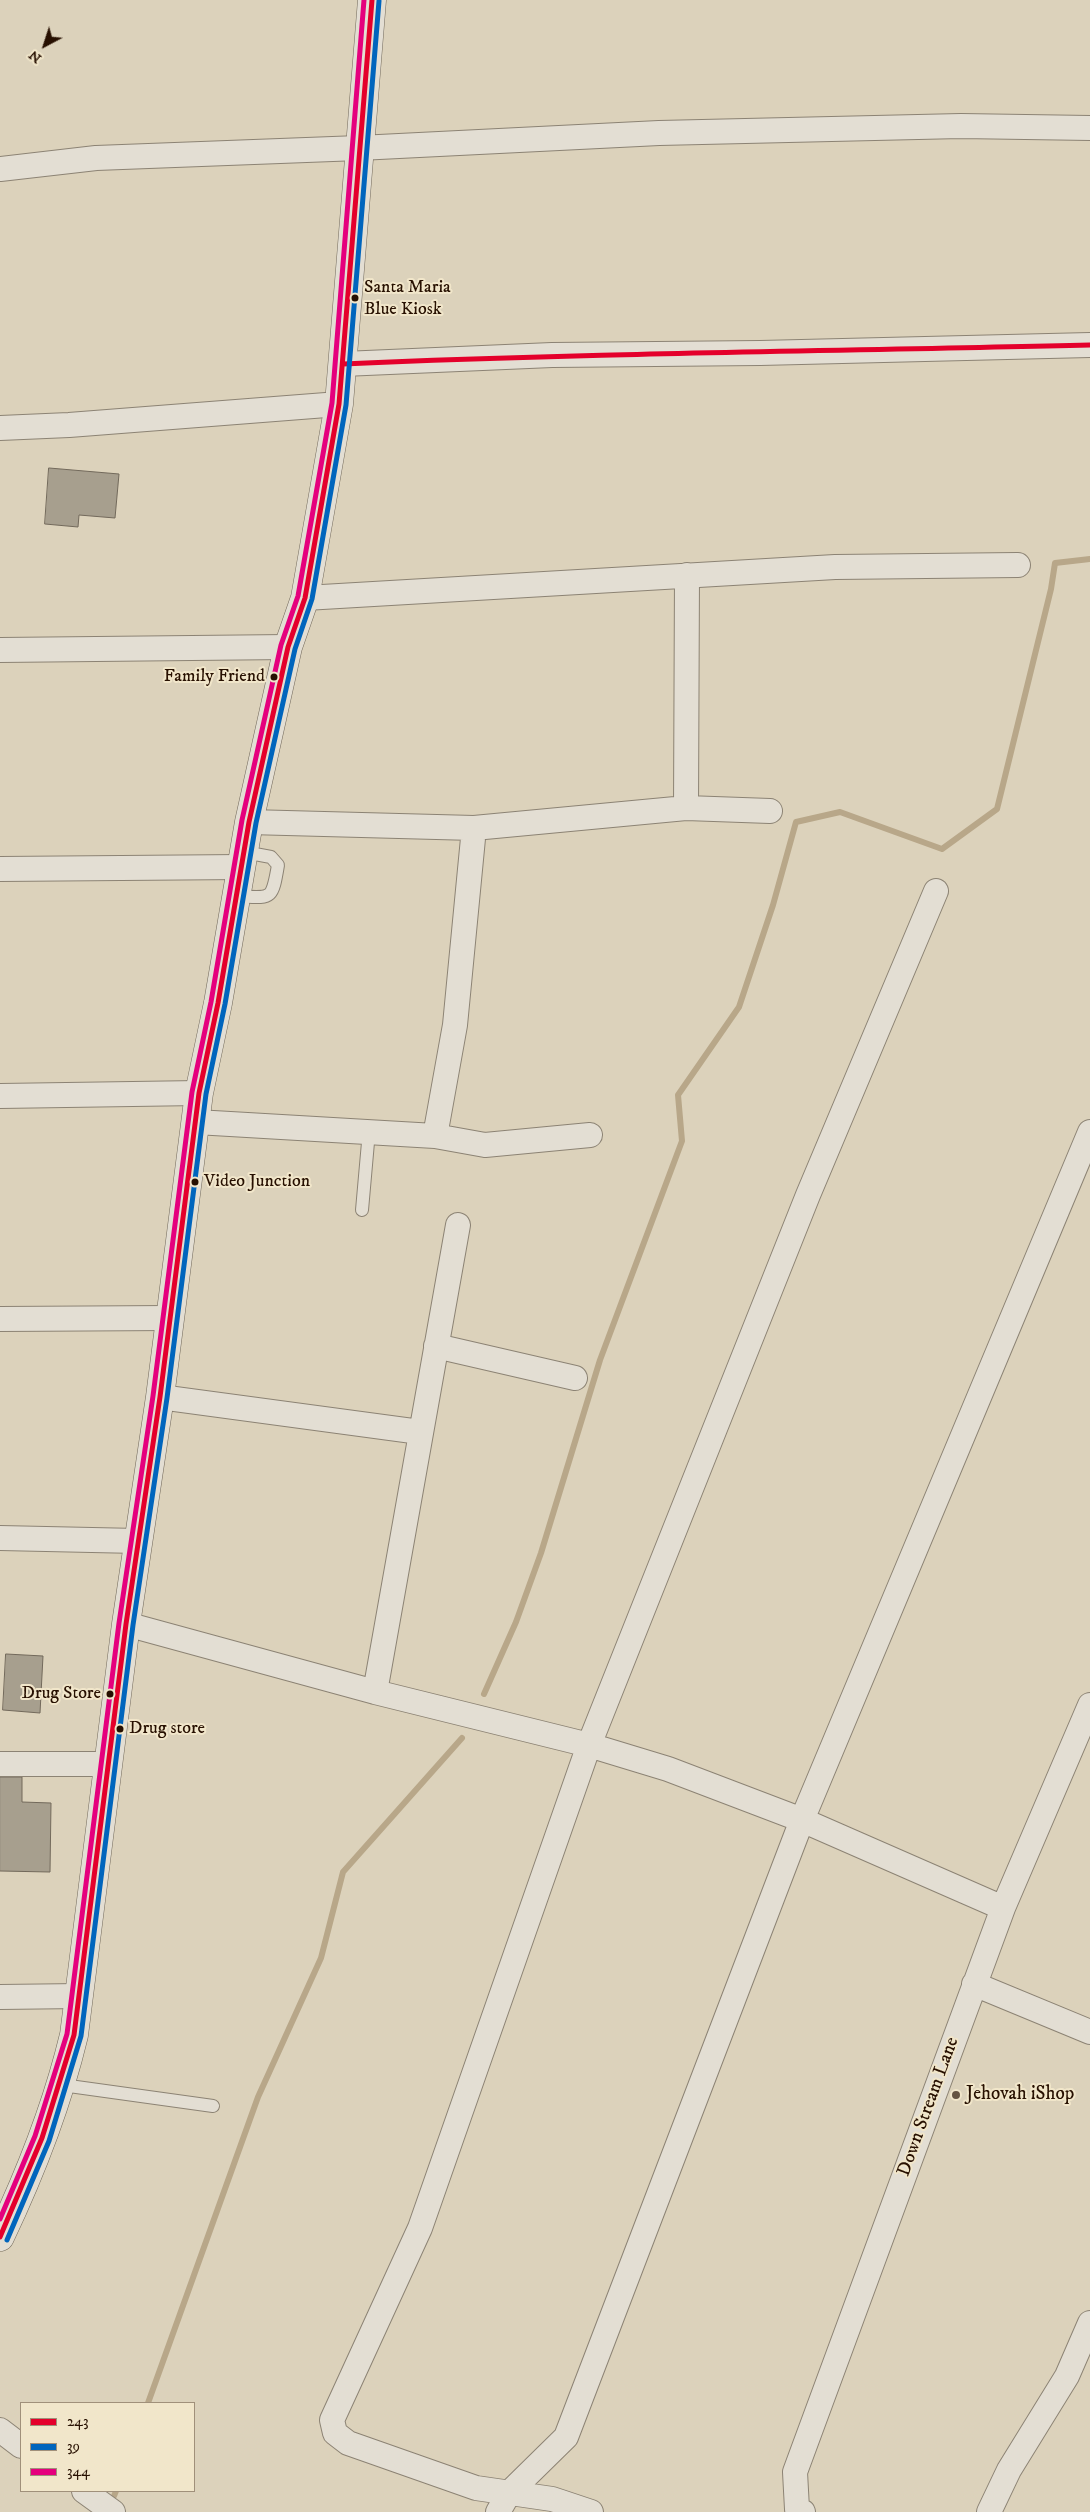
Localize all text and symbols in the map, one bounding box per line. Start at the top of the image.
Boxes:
north arrow [20,20,70,70]
text: N [25,46,46,67]
place label: Santa Maria Blue Kiosk [364,277,451,320]
marker: Santa Maria Blue Kiosk [350,293,360,303]
place label: Family Friend [164,666,265,688]
marker: Family Friend [269,672,279,682]
place label: Video Junction [204,1171,310,1193]
marker: Video Junction [190,1177,200,1187]
place label: Drug Store [22,1683,101,1705]
marker: Drug Store [105,1689,115,1699]
place label: Drug store [129,1718,205,1740]
marker: Drug store [115,1724,125,1734]
street label: Down Stream Lane [893,2034,965,2180]
place label: Jehovah iShop [966,2084,1074,2106]
marker: Jehovah iShop [950,2089,962,2101]
legend [20,2402,195,2492]
text: 243 [67,2412,89,2431]
text: 39 [67,2437,80,2456]
text: 344 [67,2462,90,2481]

